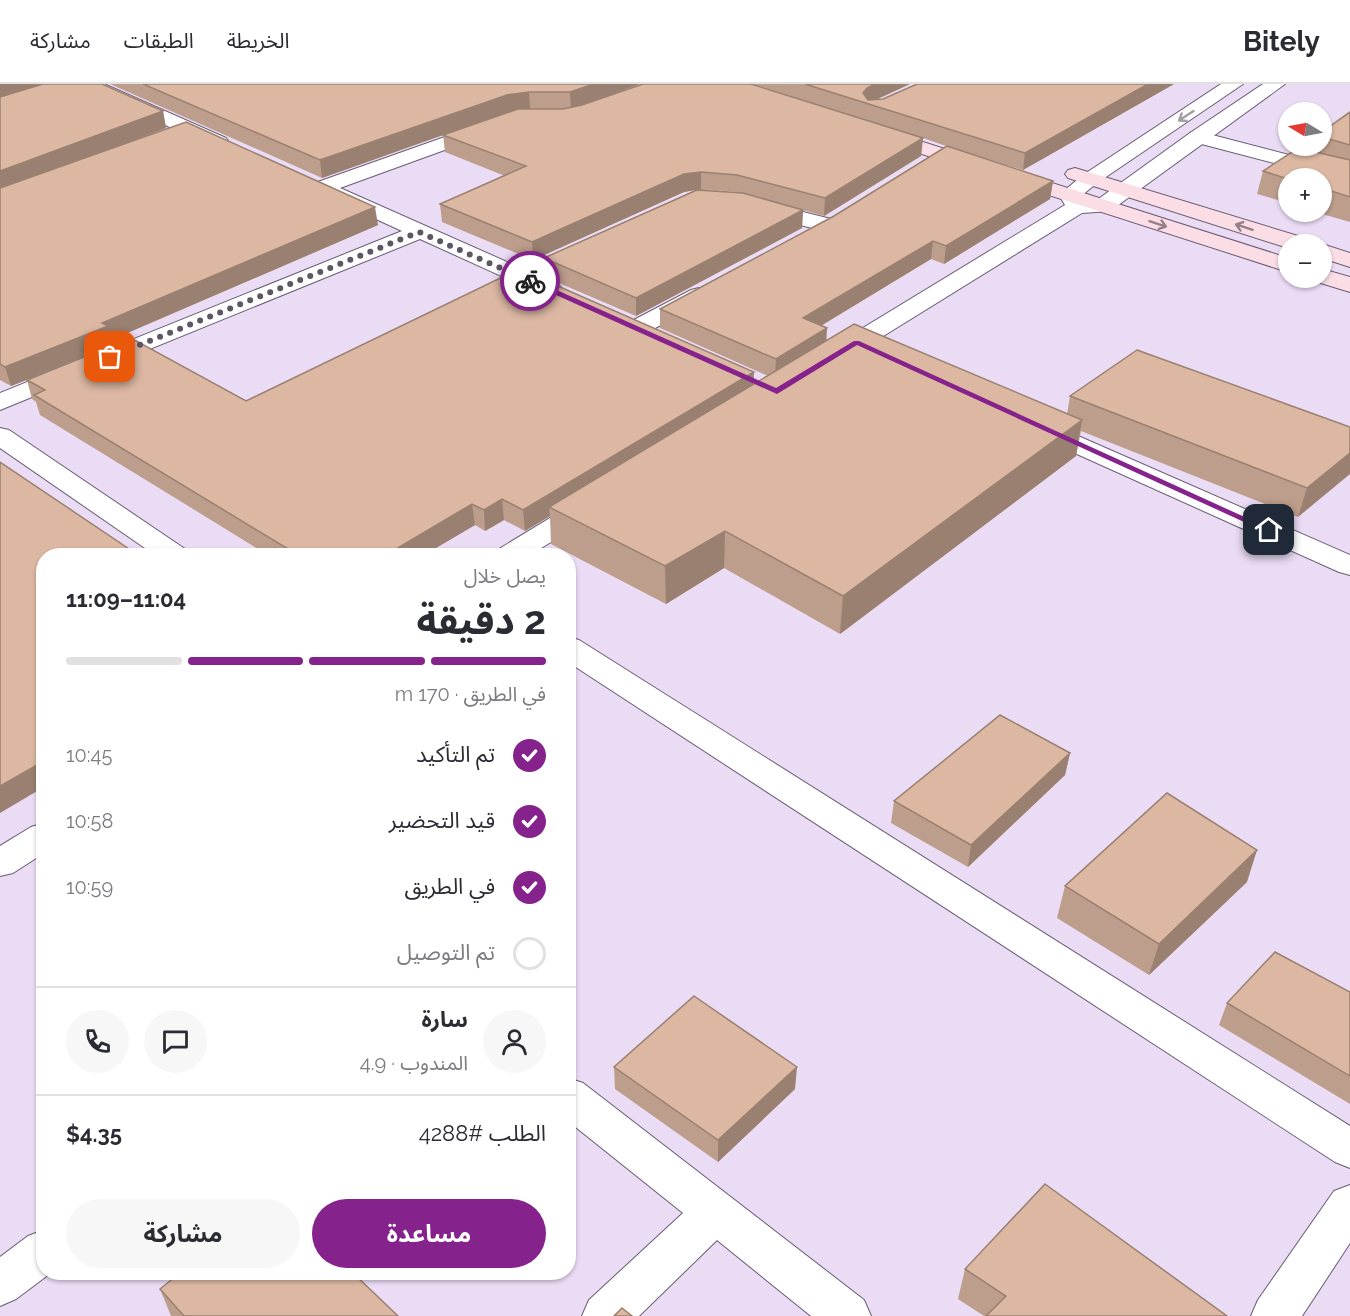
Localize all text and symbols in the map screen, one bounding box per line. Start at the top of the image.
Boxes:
text: Bitely [1243,25,1320,58]
text: مشاركة [30,28,91,53]
text: الطبقات [124,28,194,53]
text: الخريطة [227,28,290,53]
north arrow [1278,102,1332,156]
map controls [1278,102,1332,288]
one-way arrow [1178,110,1194,122]
button: + [1278,168,1332,222]
one-way arrow [1148,219,1167,230]
one-way arrow [1235,221,1254,232]
button: − [1278,234,1332,288]
courier [500,251,560,311]
icon: bike [514,265,547,298]
pin [84,331,135,382]
icon: bag [93,340,126,373]
pin [1243,504,1294,555]
icon: home [1252,513,1285,546]
text: يصل خلال [464,564,546,588]
text: 11:04–11:09 [66,586,186,612]
text: 2 دقيقة [417,597,546,643]
text: في الطريق · 170 m [395,682,546,706]
icon: check [513,739,546,772]
text: تم التأكيد [416,741,495,767]
text: 10:45 [66,743,112,767]
icon: check [513,805,546,838]
text: قيد التحضير [389,807,495,833]
text: 10:58 [66,809,113,833]
icon: check [513,871,546,904]
text: في الطريق [404,873,495,899]
text: 10:59 [66,875,113,899]
text: تم التوصيل [397,939,495,965]
text: سارة [422,1006,468,1032]
button: phone [66,1010,129,1073]
button: chat [144,1010,207,1073]
button: person [483,1010,546,1073]
text: المندوب · 4.9 [360,1051,468,1075]
text: الطلب #4288 [419,1120,546,1146]
text: $4.35 [66,1121,122,1147]
button: مشاركة [66,1199,300,1268]
button: مساعدة [312,1199,546,1268]

